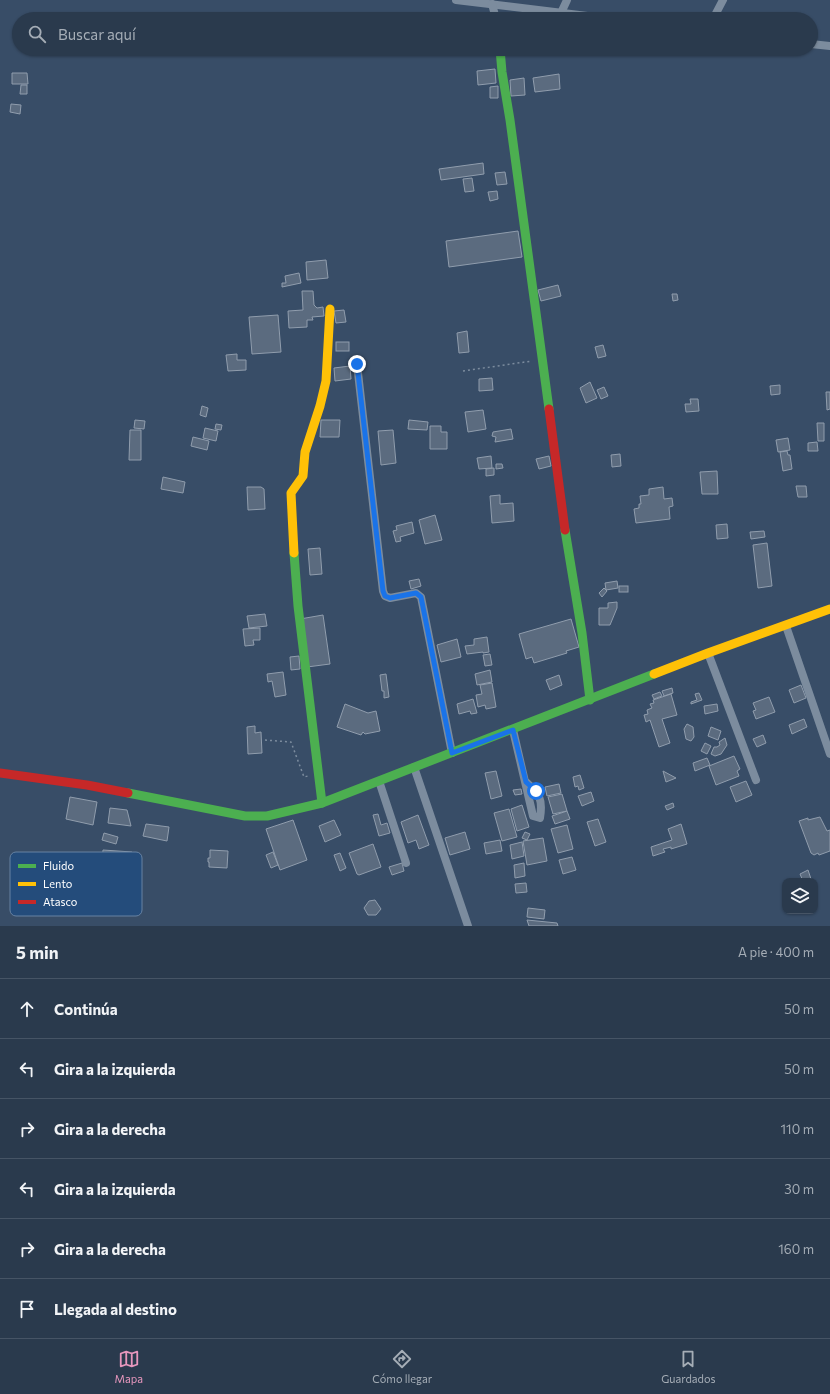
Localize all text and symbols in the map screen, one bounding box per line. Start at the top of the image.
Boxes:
search box [12,12,818,56]
icon: search [26,23,48,45]
text: Buscar aquí [58,25,136,43]
route end [348,355,366,373]
route start [527,782,545,800]
legend [10,852,142,916]
text: Fluido [43,859,74,872]
text: Lento [43,877,73,890]
map controls [782,878,818,914]
button: layers [782,878,818,914]
text: Atasco [43,895,78,908]
text: 5 min [16,942,59,963]
text: A pie · 400 m [738,944,814,960]
icon: ahead [16,998,38,1020]
text: Continúa [54,1000,118,1018]
text: 50 m [784,1001,814,1017]
icon: left [16,1058,38,1080]
text: Gira a la izquierda [54,1060,176,1078]
text: 50 m [784,1061,814,1077]
icon: right [16,1118,38,1140]
text: Gira a la derecha [54,1120,166,1138]
text: 110 m [781,1121,814,1137]
icon: left [16,1178,38,1200]
text: Gira a la izquierda [54,1180,176,1198]
text: 30 m [784,1181,814,1197]
icon: right [16,1238,38,1260]
text: Gira a la derecha [54,1240,166,1258]
text: 160 m [778,1241,814,1257]
icon: arrive [16,1298,38,1320]
text: Llegada al destino [54,1300,177,1318]
tab: Mapa [115,1348,143,1385]
tab: Cómo llegar [372,1348,432,1385]
tab: Guardados [661,1348,715,1385]

